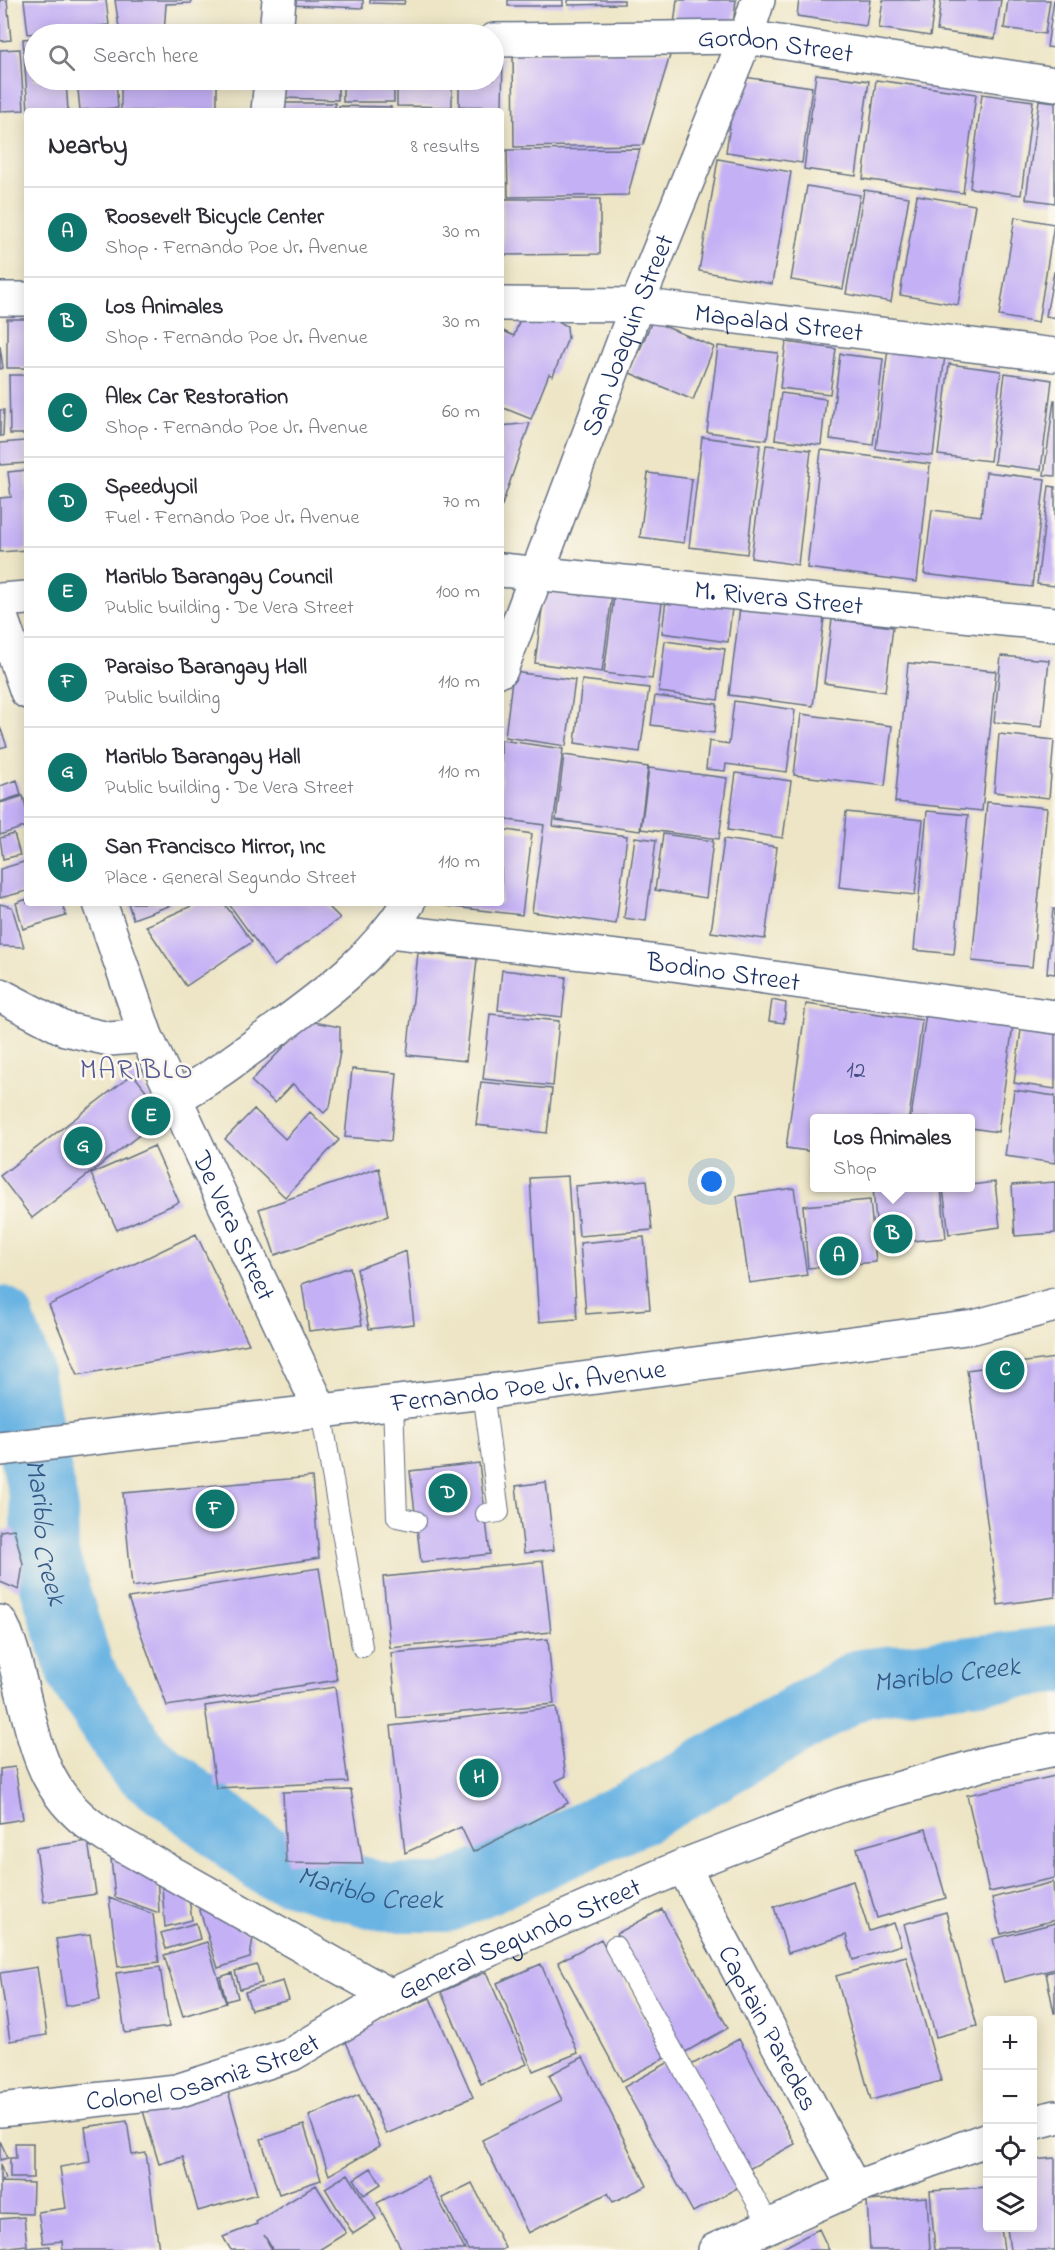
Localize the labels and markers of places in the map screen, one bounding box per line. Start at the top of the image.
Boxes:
pin: E [132,1094,170,1138]
pin: G [64,1124,103,1168]
pin: B [874,1212,912,1256]
pin: A [820,1234,858,1278]
pin: C [986,1348,1024,1392]
pin: D [428,1470,468,1516]
pin: F [196,1486,234,1532]
pin: H [460,1756,498,1800]

